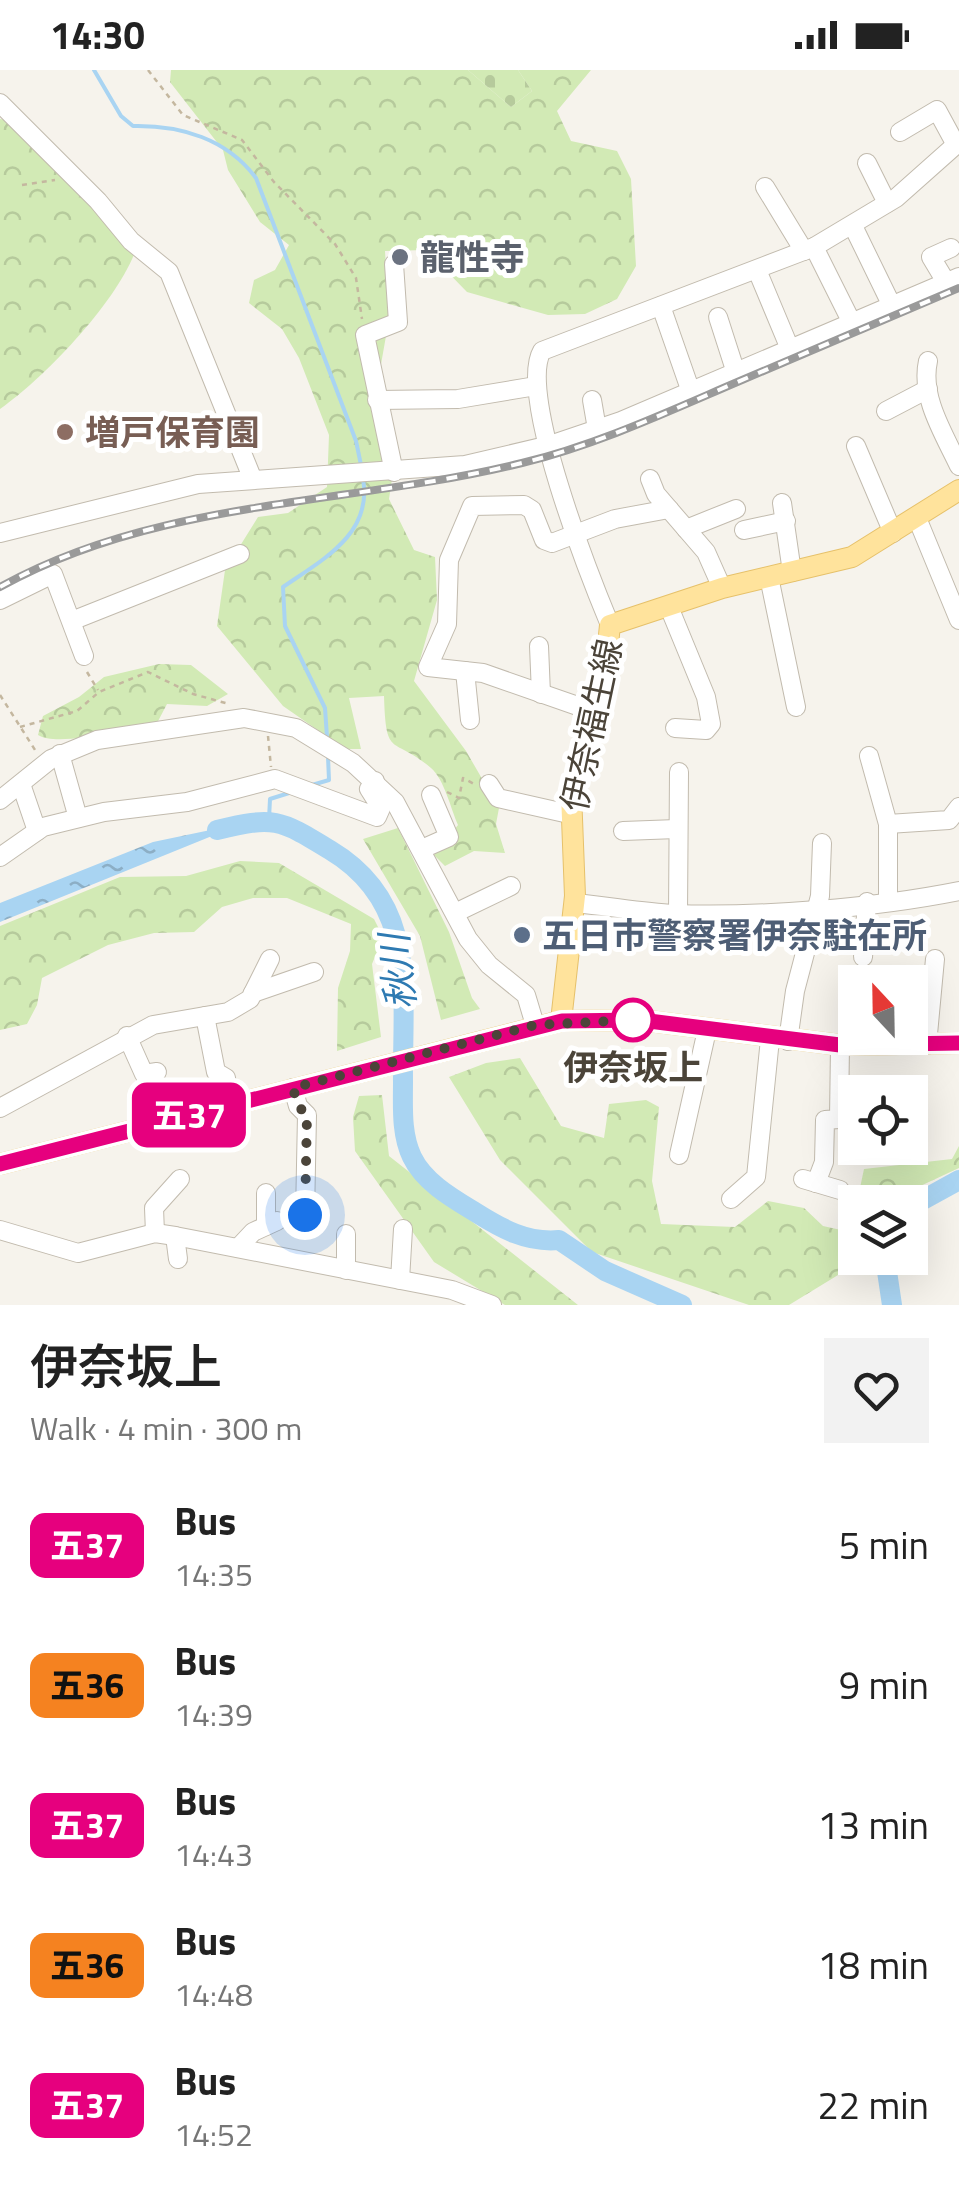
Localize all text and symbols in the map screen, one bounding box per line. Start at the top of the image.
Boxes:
text: 14:30 [50,6,145,64]
place label: 龍性寺 [420,230,525,284]
marker: 龍性寺 [389,246,411,268]
place label: 増戸保育園 [85,405,260,459]
marker: 増戸保育園 [54,421,76,443]
street label: 伊奈福生線 [546,634,636,816]
place label: 五日市警察署伊奈駐在所 [542,908,927,962]
marker: 五日市警察署伊奈駐在所 [511,924,533,946]
water label: 秋川 [364,927,430,1013]
north arrow [838,965,928,1055]
map controls [838,965,928,1275]
marker: 伊奈坂上 [612,999,654,1041]
place label: 伊奈坂上 [563,1040,703,1094]
button: locate [838,1075,928,1165]
line badge: 五37 [132,1082,246,1148]
text: 五37 [152,1088,226,1142]
button: layers [838,1185,928,1275]
your location [280,1190,330,1240]
text: 伊奈坂上 [30,1330,222,1403]
button: heart [824,1338,929,1443]
text: Walk · 4 min · 300 m [30,1404,302,1452]
text: Bus [174,1492,236,1550]
text: 5 min [839,1516,929,1574]
text: 五37 [50,1518,124,1572]
text: 14:35 [174,1550,253,1598]
text: Bus [174,1632,236,1690]
text: 9 min [839,1656,929,1714]
text: 五36 [50,1658,124,1712]
text: 14:39 [174,1690,253,1738]
text: Bus [174,1772,236,1830]
text: 13 min [818,1796,929,1854]
text: 五37 [50,1798,124,1852]
text: 14:43 [174,1830,253,1878]
text: Bus [174,1912,236,1970]
text: 18 min [818,1936,929,1994]
text: 五36 [50,1938,124,1992]
text: 14:48 [174,1970,253,2018]
text: Bus [174,2052,236,2110]
text: 22 min [818,2076,929,2134]
text: 五37 [50,2078,124,2132]
text: 14:52 [174,2110,253,2158]

